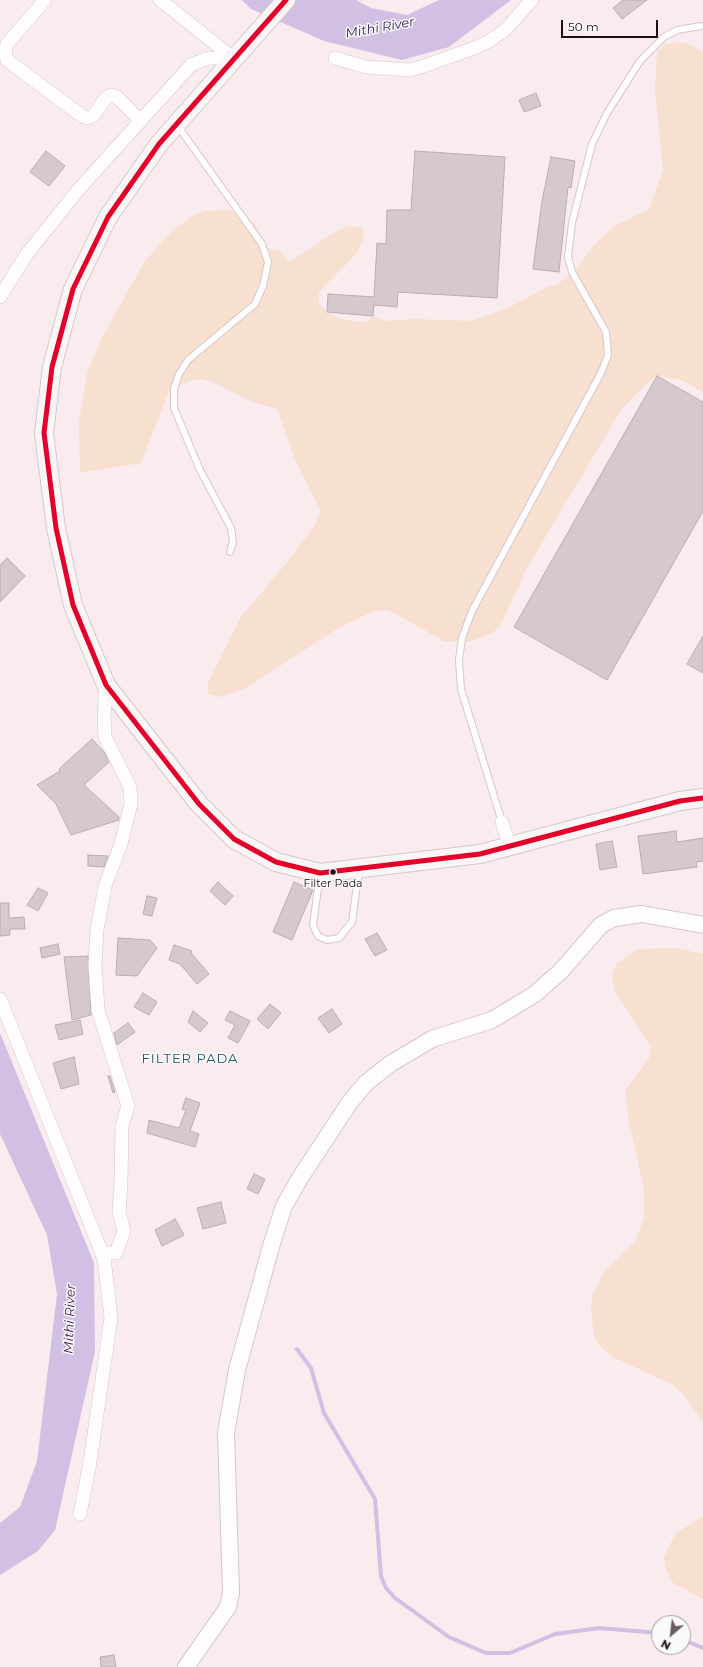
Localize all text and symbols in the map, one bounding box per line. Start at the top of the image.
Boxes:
scale bar [563,12,660,38]
water label: Mithi River [344,14,416,42]
text: 50 m [568,19,599,34]
marker: Filter Pada [328,867,338,877]
place label: Filter Pada [303,877,363,891]
district label: FILTER PADA [142,1051,238,1067]
water label: Mithi River [61,1284,79,1354]
north arrow [651,1615,691,1655]
text: N [659,1636,673,1653]

